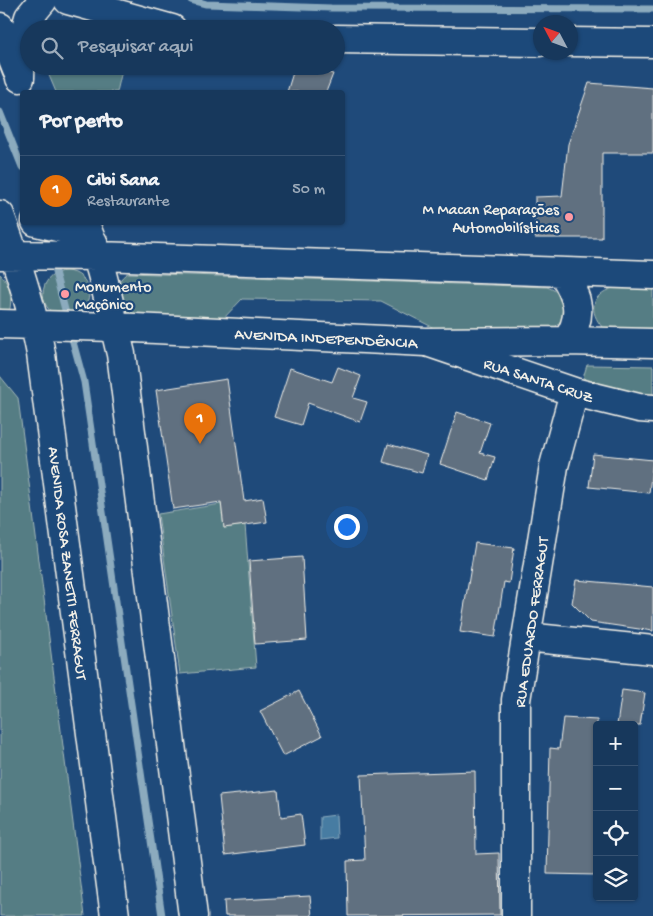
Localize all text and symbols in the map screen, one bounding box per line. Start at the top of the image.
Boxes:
north arrow [533,15,578,60]
search box [20,20,345,75]
icon: search [38,34,66,62]
text: Pesquisar aqui [78,36,193,59]
text: Por perto [40,110,123,135]
text: Cibi Sana [87,170,159,193]
text: 1 [53,181,59,200]
text: 50 m [292,181,325,200]
text: Restaurante [87,193,169,212]
place label: M Macan Reparações Automobilísticas [423,202,560,239]
marker: M Macan Reparações Automobilísticas [563,211,575,223]
place label: Monumento Maçônico [75,279,152,316]
marker: Monumento Maçônico [59,288,71,300]
street label: AVENIDA INDEPENDÊNCIA [234,325,419,355]
street label: RUA SANTA CRUZ [481,356,596,409]
pin: 1 [184,403,216,444]
street label: AVENIDA ROSA ZANETTI FERRAGUT [42,446,89,682]
your location [334,514,360,540]
street label: RUA EDUARDO FERRAGUT [512,535,555,709]
map controls [593,721,638,901]
button: + [593,721,638,766]
button: − [593,766,638,811]
button: locate [593,811,638,856]
button: layers [593,856,638,901]

